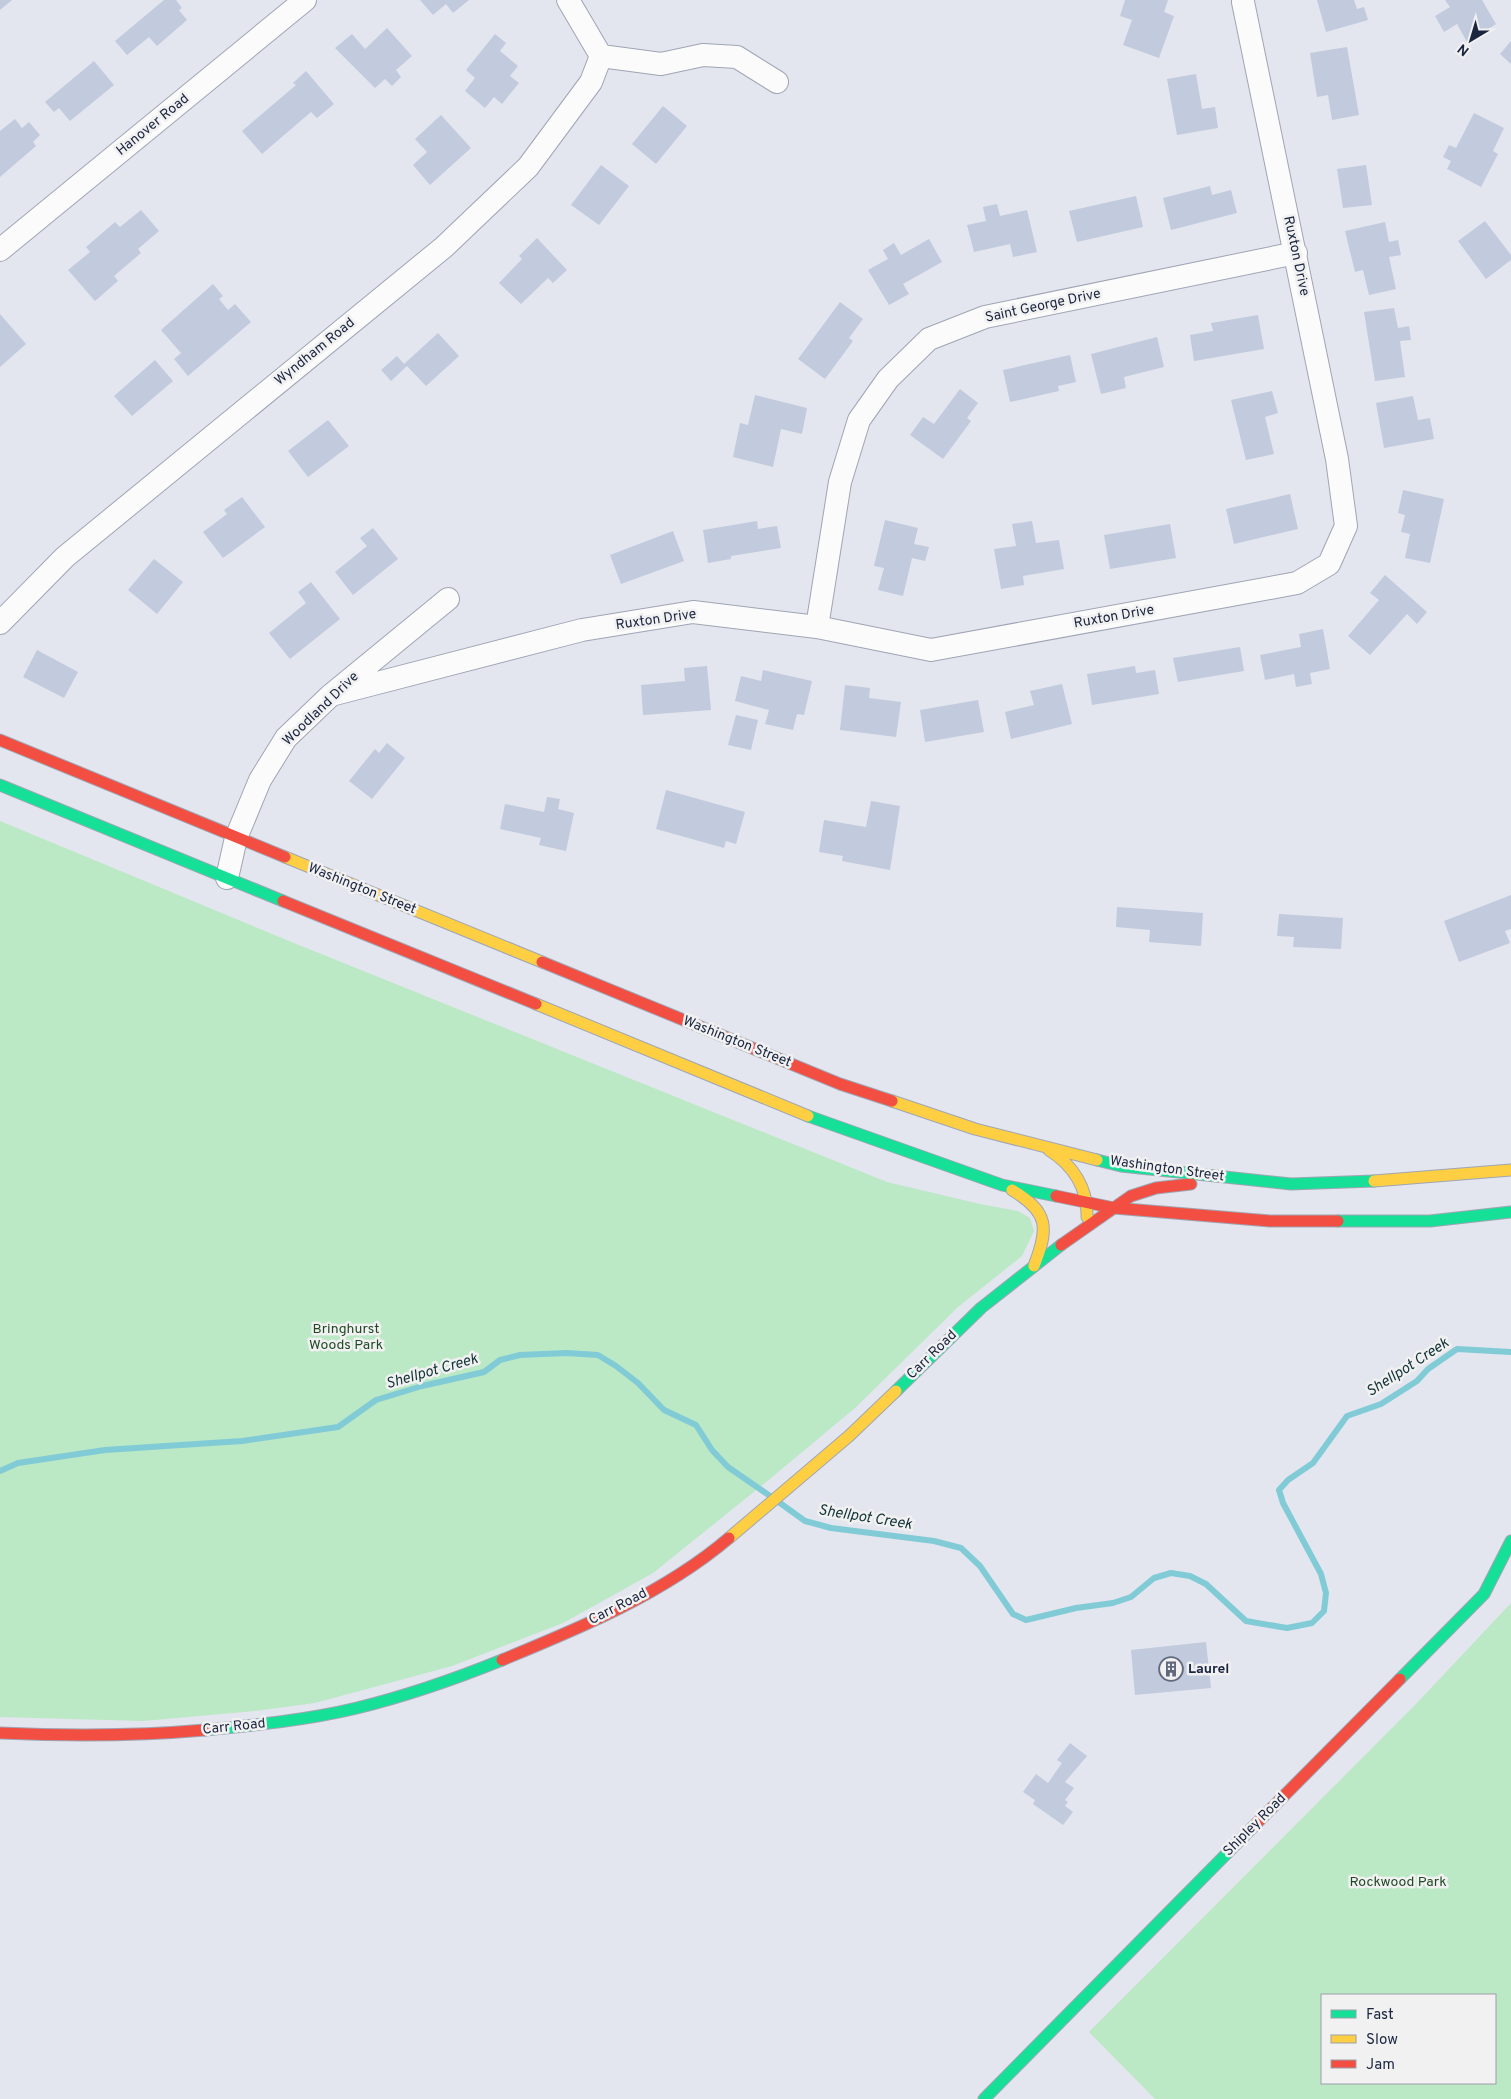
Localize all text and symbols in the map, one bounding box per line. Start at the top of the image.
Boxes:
north arrow [1446,15,1496,65]
text: N [1455,39,1473,59]
street label: Hanover Road [113,90,193,160]
street label: Ruxton Drive [1279,214,1313,298]
street label: Saint George Drive [984,285,1102,327]
street label: Wyndham Road [271,314,359,390]
street label: Ruxton Drive [1072,602,1156,632]
street label: Ruxton Drive [615,606,697,634]
street label: Woodland Drive [279,668,363,750]
street label: Washington Street [305,860,419,918]
street label: Washington Street [680,1013,794,1071]
street label: Washington Street [1109,1153,1225,1185]
park label: Bringhurst Woods Park [309,1321,383,1354]
street label: Carr Road [903,1327,961,1383]
water label: Shellpot Creek [1363,1334,1453,1402]
water label: Shellpot Creek [384,1350,481,1394]
water label: Shellpot Creek [817,1501,914,1535]
street label: Carr Road [586,1585,650,1629]
building icon: Laurel [1158,1656,1184,1682]
place label: Laurel [1188,1661,1229,1678]
street label: Carr Road [202,1715,266,1739]
street label: Shipley Road [1220,1790,1290,1860]
park label: Rockwood Park [1349,1874,1447,1891]
legend [1321,1994,1496,2084]
text: Fast [1366,2006,1394,2025]
text: Slow [1366,2031,1398,2050]
text: Jam [1366,2056,1395,2075]

